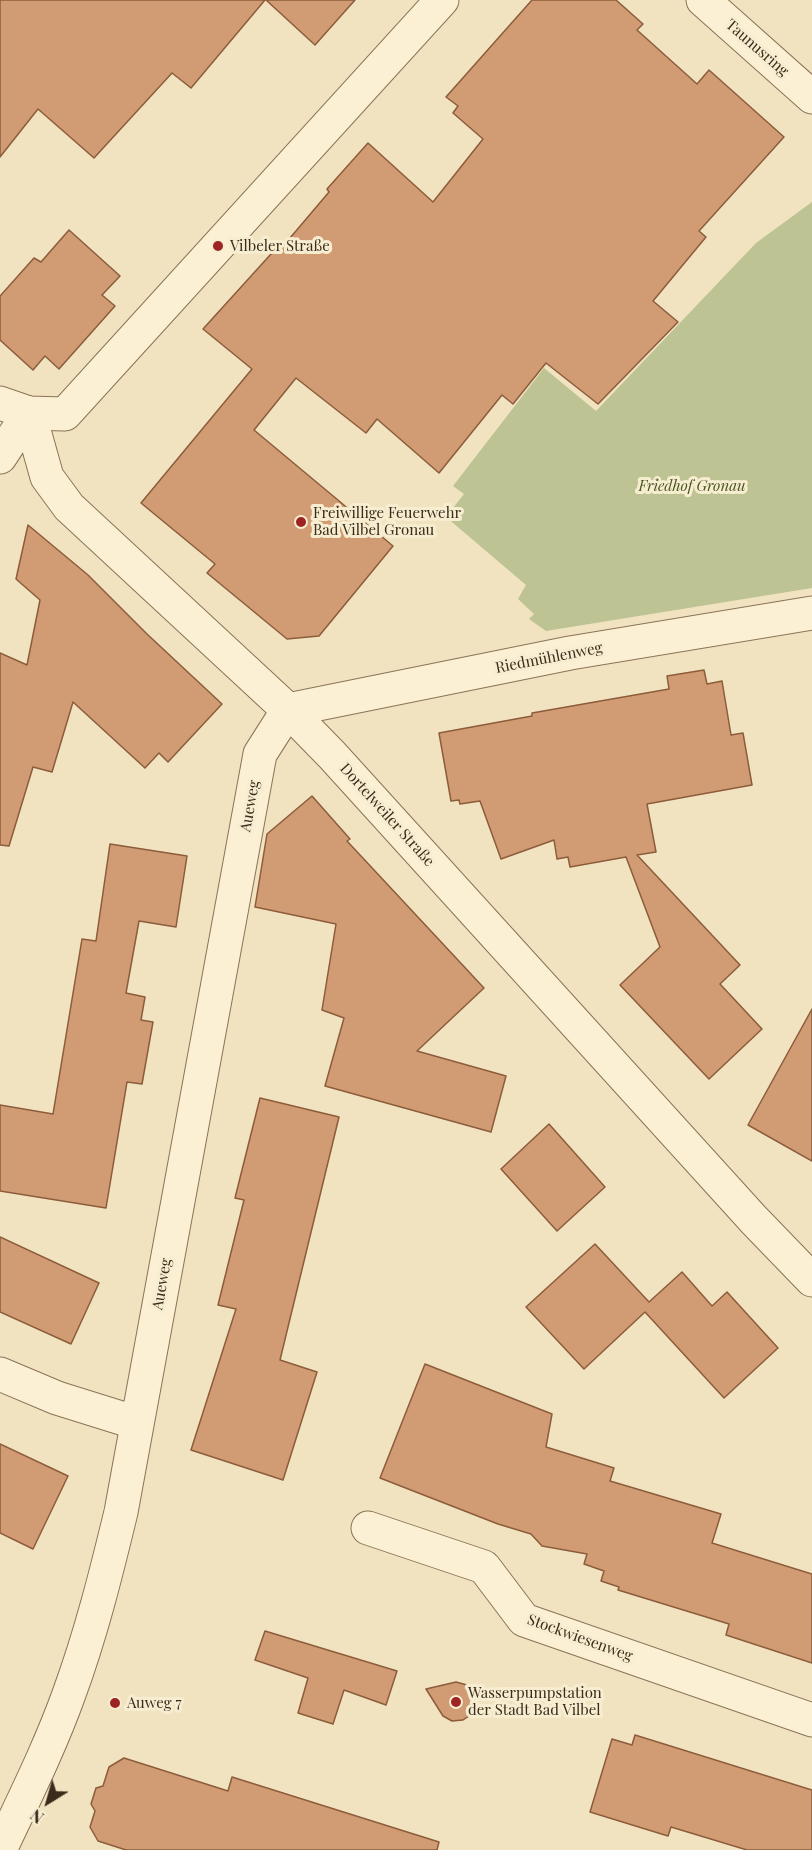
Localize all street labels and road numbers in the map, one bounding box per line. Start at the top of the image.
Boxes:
street label: Taunusring [722,16,792,80]
street label: Riedmühlenweg [494,639,604,677]
street label: Dortelweiler Straße [336,760,438,870]
street label: Aueweg [237,779,263,833]
street label: Aueweg [149,1257,175,1311]
street label: Stockwiesenweg [525,1611,635,1665]

